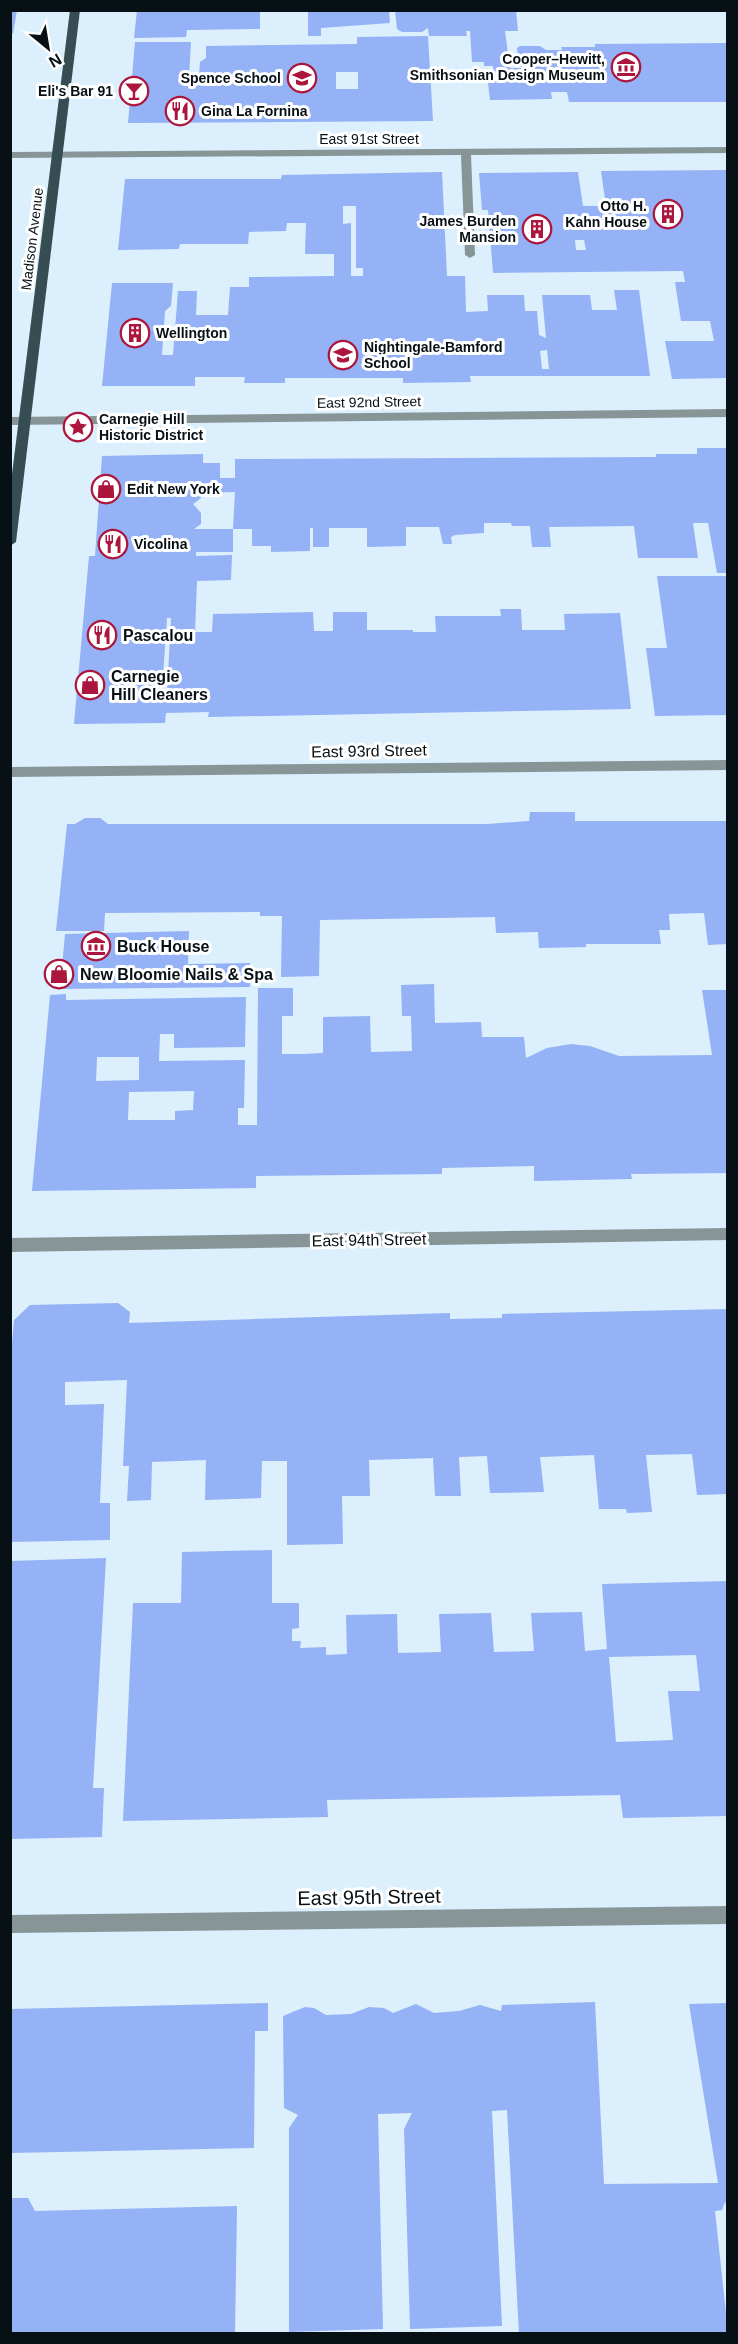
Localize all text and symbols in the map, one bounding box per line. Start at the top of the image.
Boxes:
north arrow [18,18,78,78]
text: N [46,50,65,71]
place label: Cooper–Hewitt, Smithsonian Design Museum [410,51,605,83]
museum icon: Cooper–Hewitt, Smithsonian Design Museum [610,51,642,83]
school or university icon: Spence School [286,62,318,94]
place label: Spence School [181,70,281,86]
bar icon: Eli's Bar 91 [118,75,150,107]
place label: Eli's Bar 91 [38,83,113,99]
restaurant icon: Gina La Fornina [164,95,196,127]
place label: Gina La Fornina [201,103,308,119]
street label: East 91st Street [319,131,419,147]
street label: Madison Avenue [18,187,46,291]
place label: Otto H. Kahn House [565,198,647,230]
building icon: Otto H. Kahn House [652,198,684,230]
place label: James Burden Mansion [420,213,516,245]
building icon: James Burden Mansion [521,213,553,245]
building icon: Wellington [119,317,151,349]
place label: Wellington [156,325,227,341]
school or university icon: Nightingale-Bamford School [327,339,359,371]
place label: Nightingale-Bamford School [364,339,502,371]
street label: East 92nd Street [317,393,421,411]
place icon: Carnegie Hill Historic District [62,411,94,443]
place label: Carnegie Hill Historic District [99,411,204,443]
shop icon: Edit New York [90,473,122,505]
place label: Edit New York [127,481,220,497]
restaurant icon: Vicolina [97,528,129,560]
place label: Vicolina [134,536,188,552]
restaurant icon: Pascalou [86,619,118,651]
place label: Pascalou [123,627,193,644]
place label: Carnegie Hill Cleaners [111,668,208,703]
shop icon: Carnegie Hill Cleaners [74,669,106,701]
street label: East 93rd Street [311,741,427,761]
museum icon: Buck House [80,930,112,962]
place label: Buck House [117,938,210,955]
shop icon: New Bloomie Nails & Spa [43,958,75,990]
place label: New Bloomie Nails & Spa [80,966,273,983]
street label: East 94th Street [311,1230,427,1249]
street label: East 95th Street [297,1885,441,1909]

